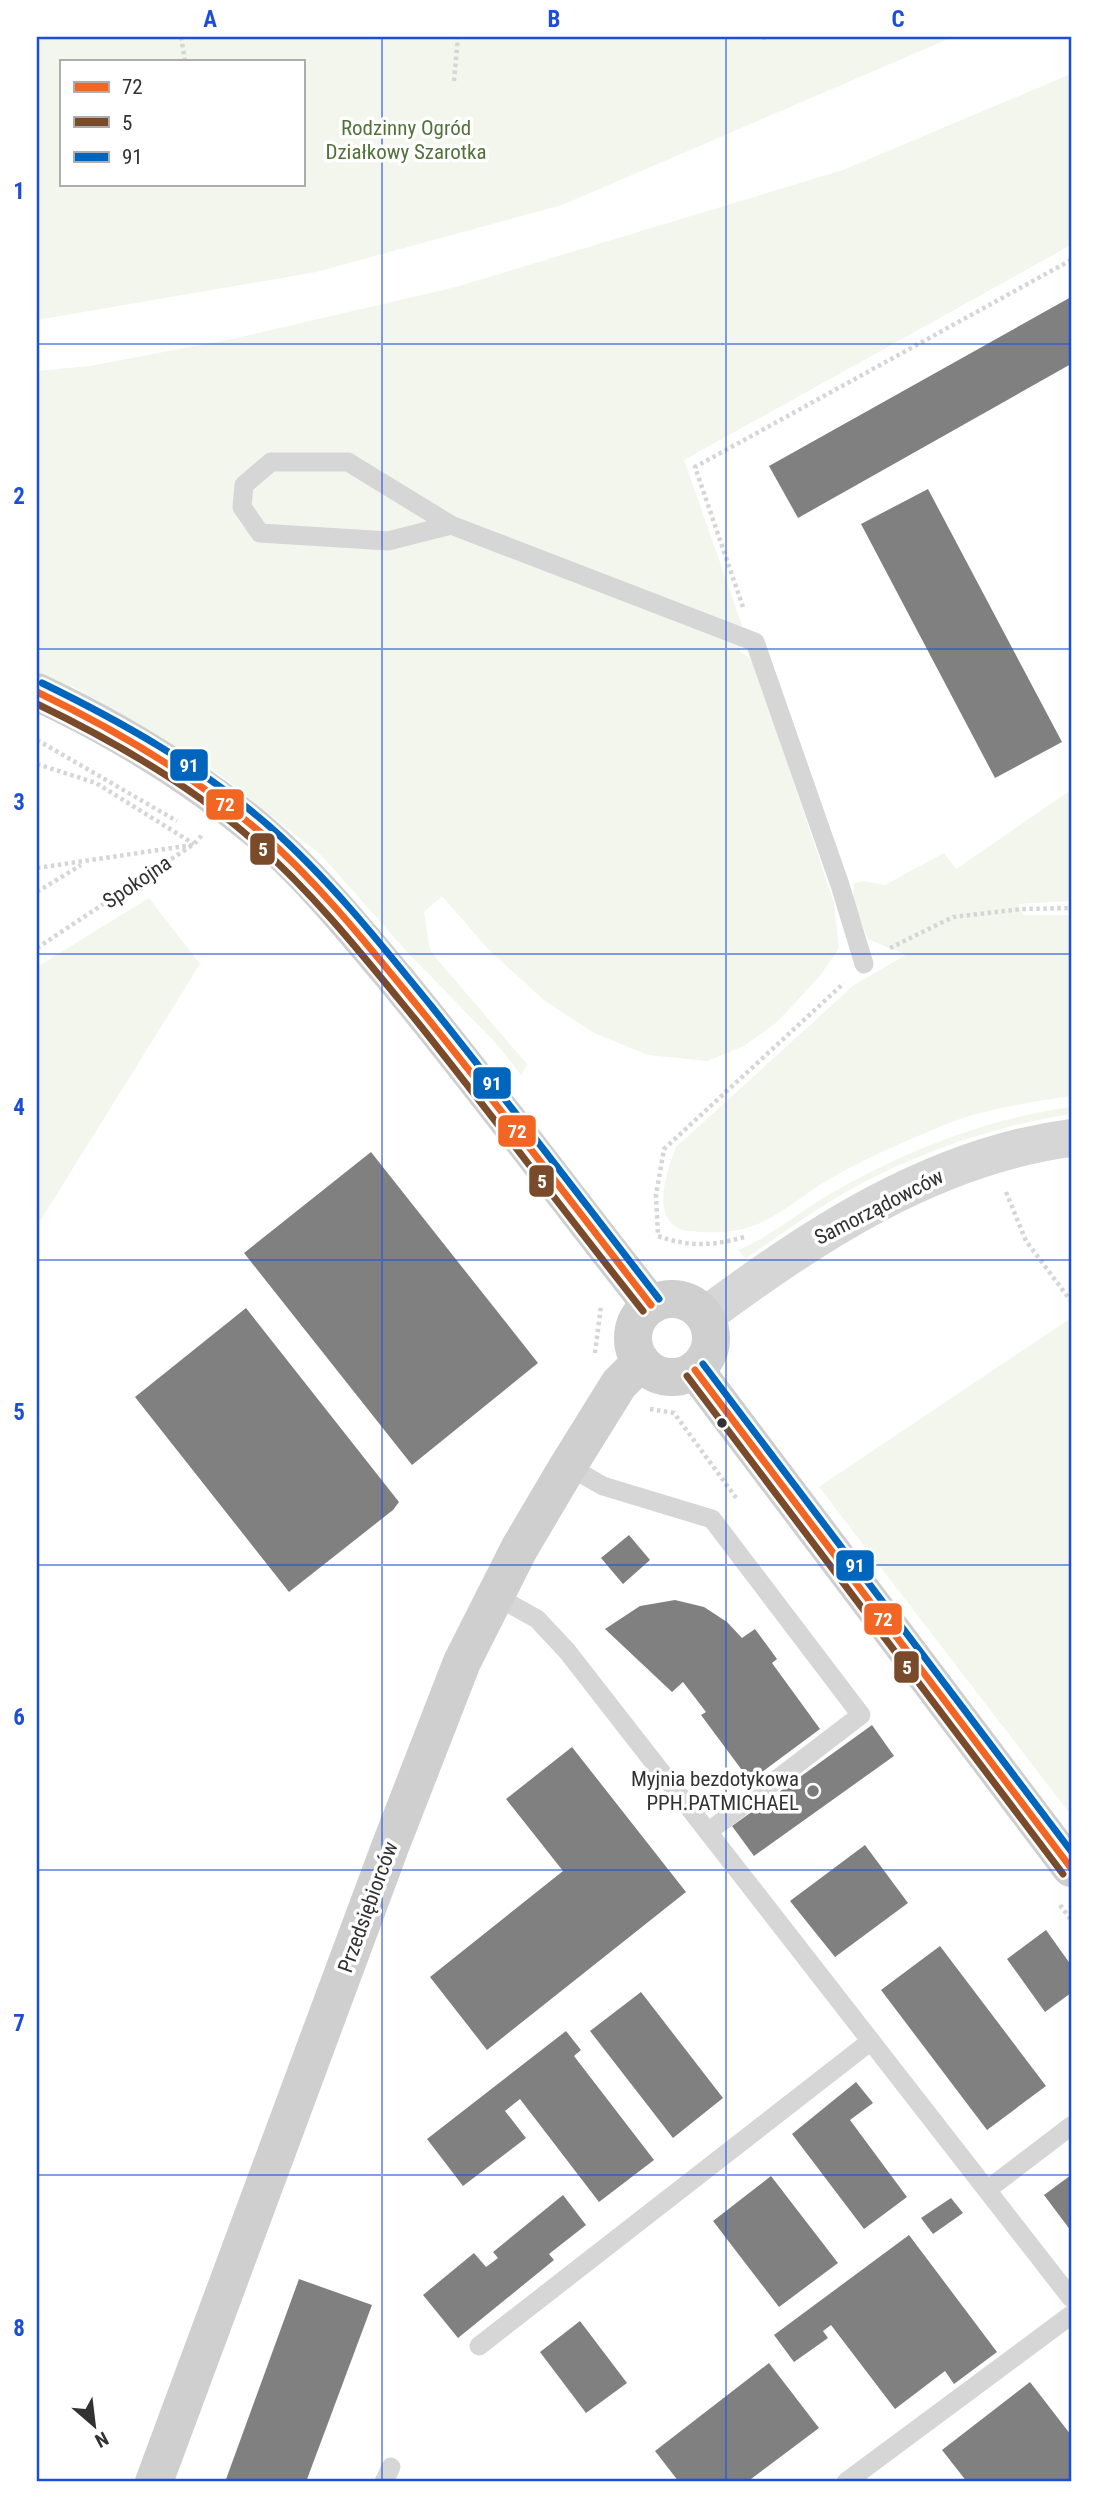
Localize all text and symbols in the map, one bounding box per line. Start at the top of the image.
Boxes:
text: A [203,6,217,33]
text: B [548,6,560,33]
text: C [891,6,905,33]
legend [60,60,304,186]
text: 72 [122,75,143,99]
text: 5 [122,111,132,135]
park label: Rodzinny Ogród Działkowy Szarotka [325,116,487,164]
text: 91 [122,145,143,169]
text: 1 [13,178,25,205]
text: 2 [13,483,25,510]
line badge: 91 [169,748,209,782]
text: 91 [179,754,199,777]
line badge: 72 [205,788,245,821]
text: 3 [13,789,25,816]
text: 72 [215,793,235,816]
line badge: 5 [249,832,276,866]
text: 5 [258,838,268,861]
street label: Spokojna [98,851,176,913]
line badge: 91 [472,1066,512,1100]
text: 91 [482,1072,502,1095]
text: 4 [13,1094,25,1121]
line badge: 72 [497,1114,537,1148]
text: 72 [507,1120,527,1143]
line badge: 5 [528,1164,555,1198]
street label: Samorządowców [811,1164,948,1250]
text: 5 [537,1170,547,1193]
text: 5 [13,1399,25,1426]
unlabelled marker [715,1416,729,1430]
line badge: 91 [835,1549,875,1582]
text: 91 [845,1554,865,1577]
line badge: 72 [863,1602,903,1636]
text: 72 [873,1608,893,1631]
line badge: 5 [893,1650,920,1684]
text: 5 [902,1656,912,1679]
text: 6 [13,1704,25,1731]
place label: Myjnia bezdotykowa PPH.PATMICHAEL [631,1767,799,1815]
marker: Myjnia bezdotykowa PPH.PATMICHAEL [805,1783,821,1799]
street label: Przedsiębiorców [333,1838,403,1976]
text: 7 [13,2010,25,2037]
text: 8 [13,2315,25,2342]
north arrow [60,2390,130,2460]
text: N [91,2427,112,2452]

